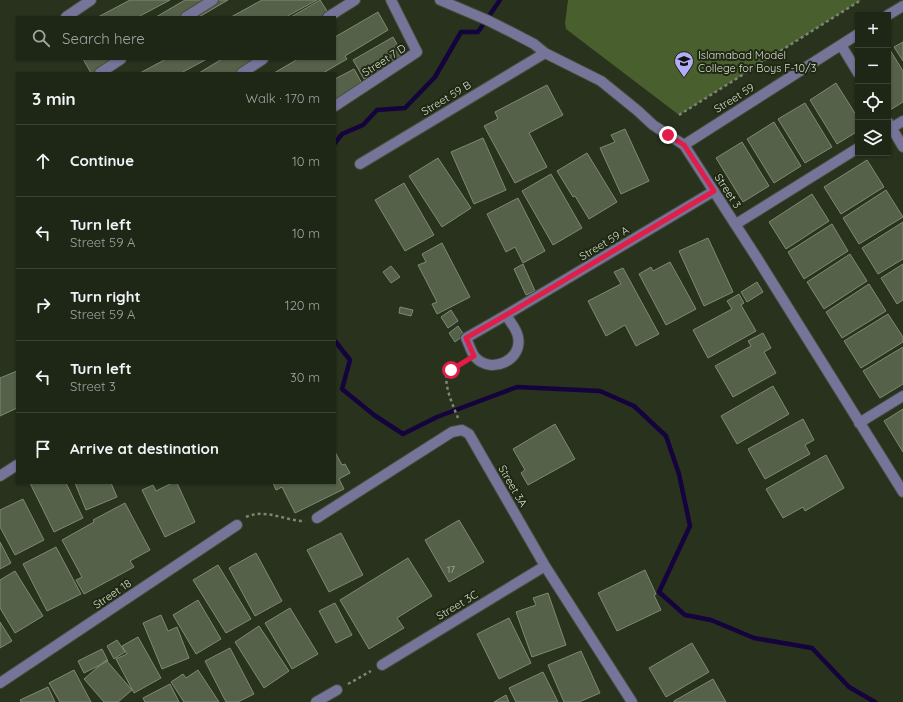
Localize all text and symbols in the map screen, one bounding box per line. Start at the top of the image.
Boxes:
map controls [855,12,891,156]
button: + [855,12,891,48]
search box [16,16,336,60]
icon: search [30,27,52,49]
text: Search here [62,29,145,48]
street label: Street 7 D [359,41,409,79]
place label: Islamabad Model College for Boys F-10/3 [698,48,817,75]
button: − [855,48,891,84]
school or university icon: Islamabad Model College for Boys F-10/3 [673,50,695,78]
street label: Street 59 B [419,78,473,118]
street label: Street 59 [711,80,757,116]
button: locate [855,84,891,120]
text: 3 min [32,88,76,109]
text: Walk · 170 m [245,90,320,106]
button: layers [855,120,891,156]
route end [659,126,677,144]
icon: ahead [32,150,54,172]
text: Continue [70,151,134,170]
text: 10 m [292,153,320,169]
street label: Street 3 [712,171,745,211]
text: Turn left [70,215,132,234]
icon: left [32,222,54,244]
street label: Street 59 A [577,223,631,263]
text: 10 m [292,225,320,241]
text: Street 59 A [70,234,135,250]
text: Turn right [70,287,141,306]
icon: right [32,294,54,316]
text: 120 m [285,297,320,313]
text: Street 59 A [70,306,135,322]
text: Turn left [70,359,132,378]
route start [442,361,460,379]
icon: left [32,366,54,388]
text: 30 m [290,369,320,385]
text: Street 3 [70,378,116,394]
icon: arrive [32,438,54,460]
text: Arrive at destination [70,439,219,458]
street label: Street 3A [495,463,531,509]
house number: 17 [447,564,455,575]
street label: Street 18 [90,576,134,612]
street label: Street 3C [434,587,480,623]

